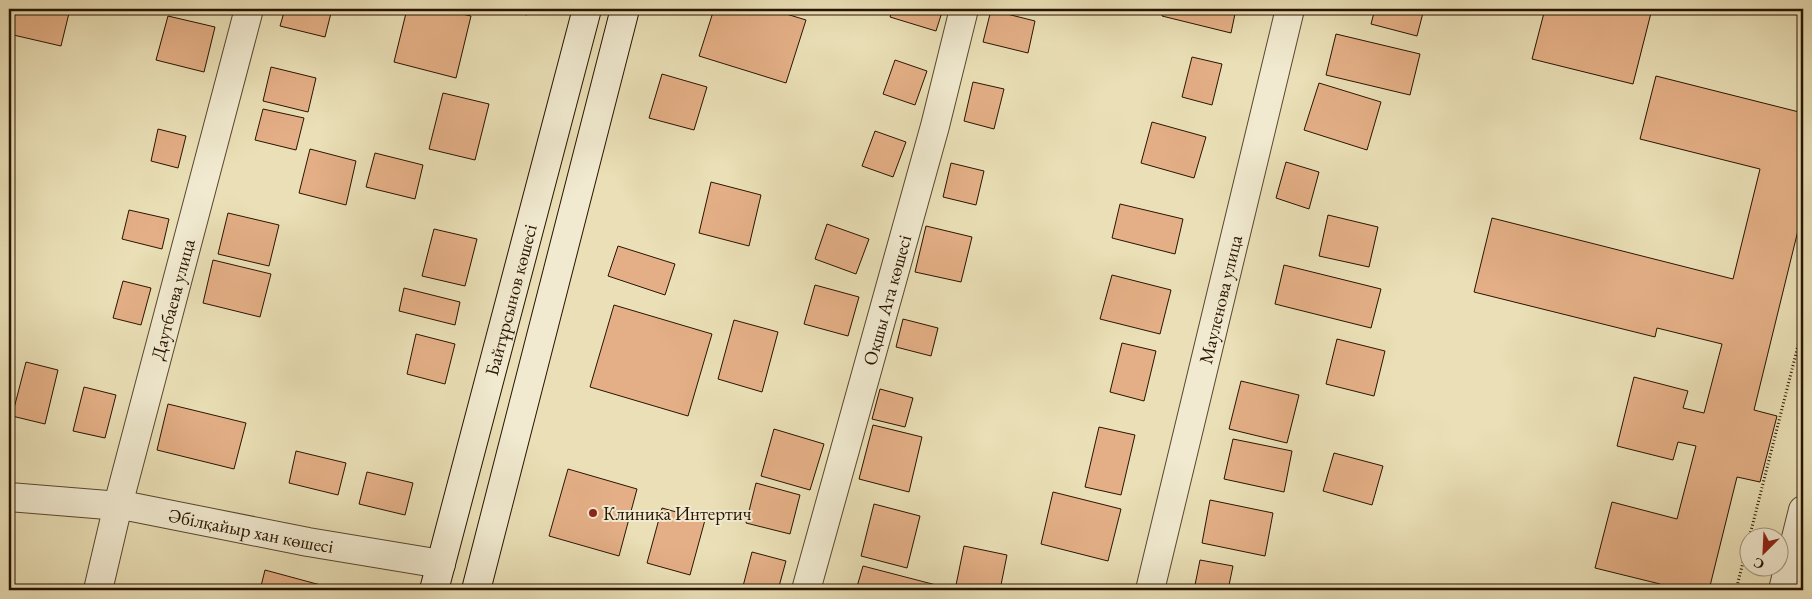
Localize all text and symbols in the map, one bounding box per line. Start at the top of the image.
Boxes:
street label: Байтұрсынов көшесі [478,221,542,378]
street label: Оқшы Ата көшесі [857,231,917,368]
street label: Мауленова улица [1192,232,1248,366]
street label: Даутбаева улица [144,236,200,363]
place label: Клиника Интертич [603,501,752,526]
street label: Әбілқайыр хан көшесі [167,502,336,559]
marker: Клиника Интертич [587,507,599,519]
north arrow [1740,526,1790,576]
text: С [1750,554,1767,574]

